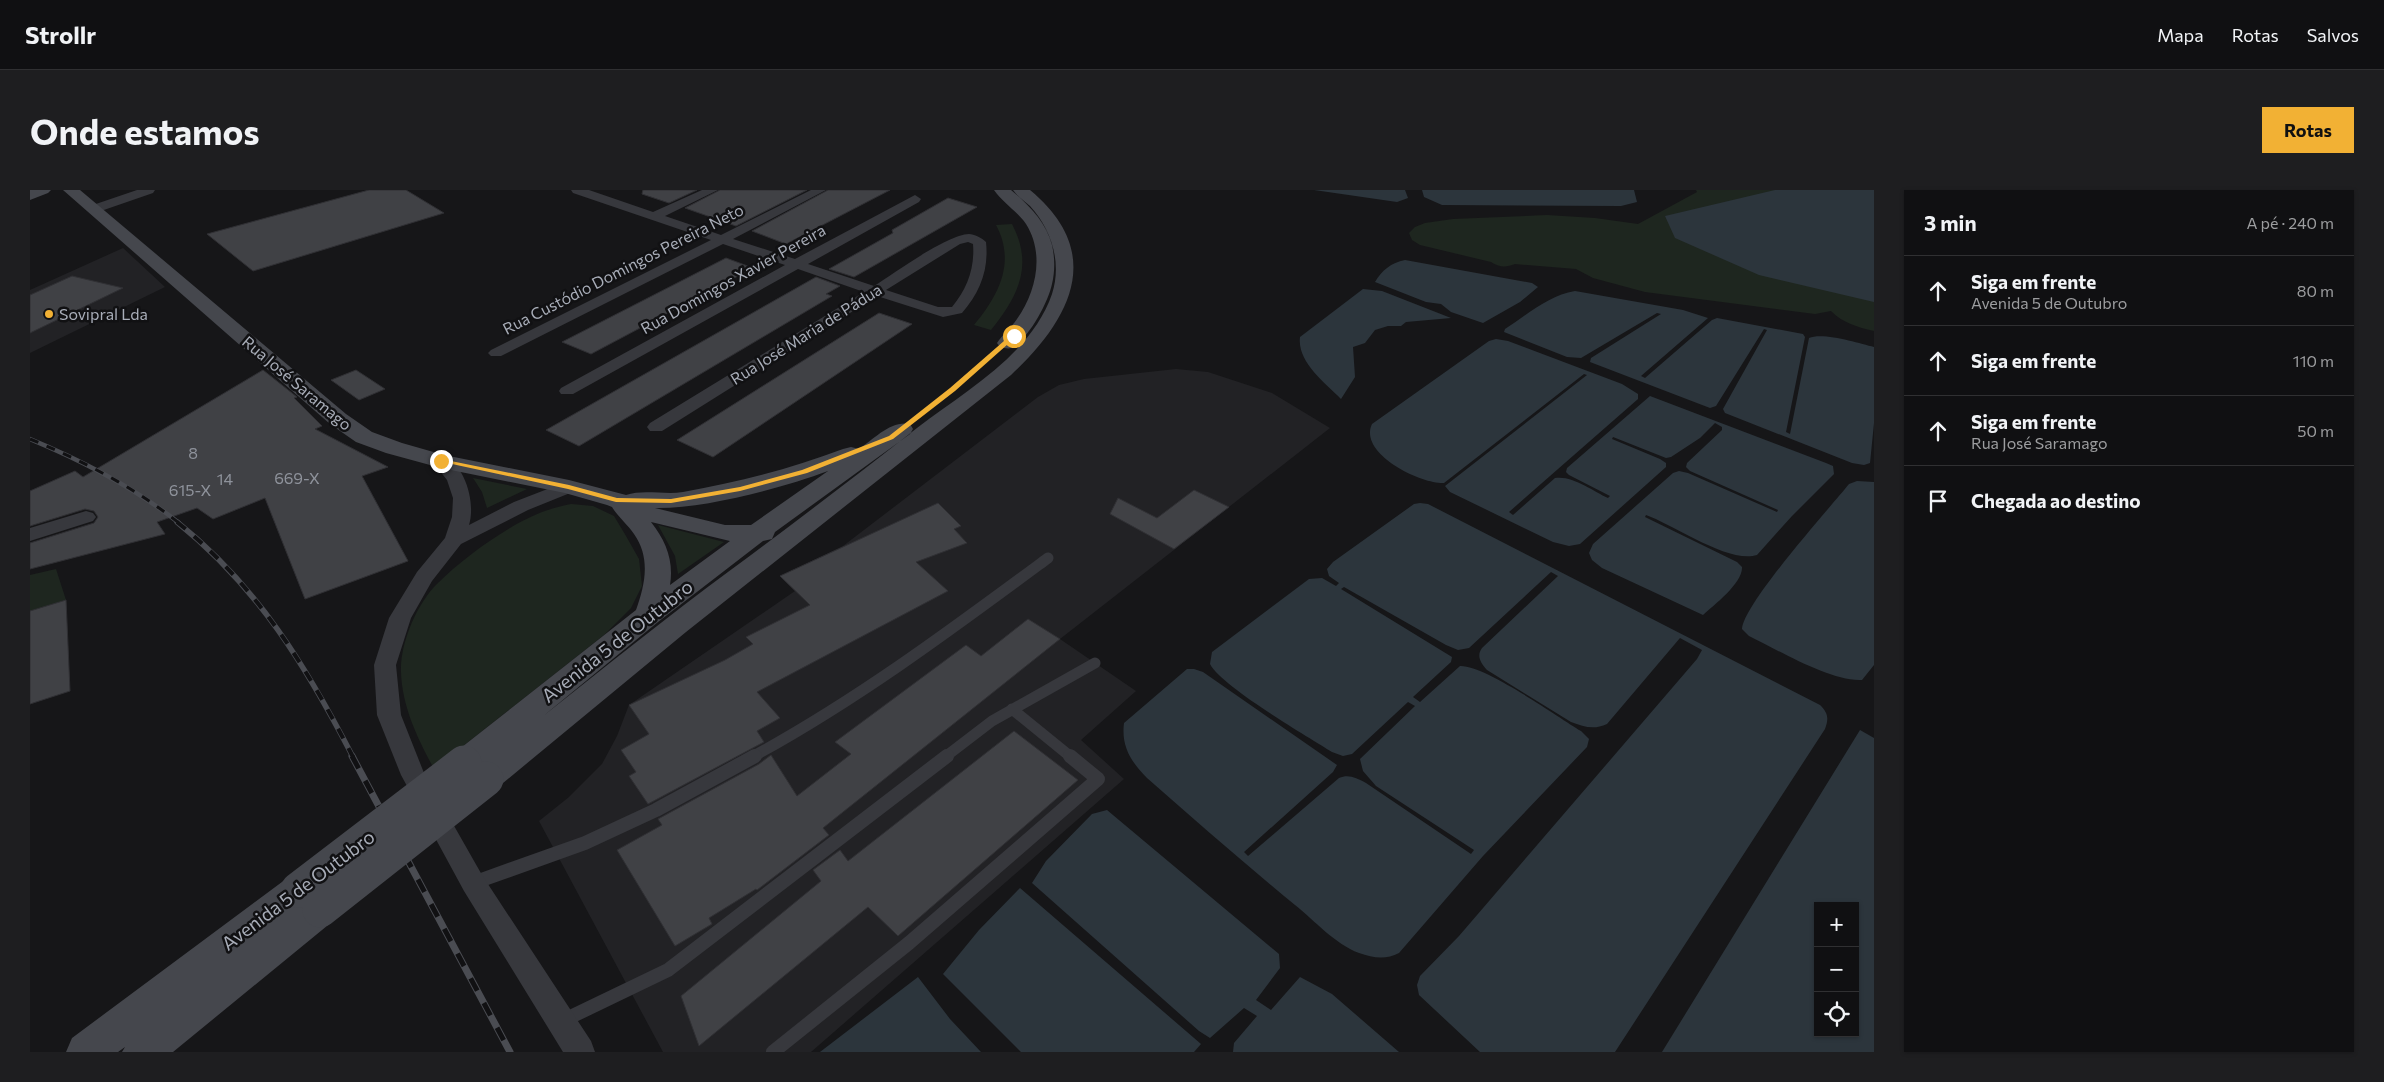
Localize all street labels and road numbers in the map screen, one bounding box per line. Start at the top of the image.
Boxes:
street label: Rua Custódio Domingos Pereira Neto [499,199,746,338]
street label: Rua Domingos Xavier Pereira [637,220,829,337]
street label: Rua José Maria de Pádua [727,279,885,388]
street label: Rua José Saramago [239,331,356,434]
street label: Avenida 5 de Outubro [536,574,697,707]
street label: Avenida 5 de Outubro [217,825,379,955]

